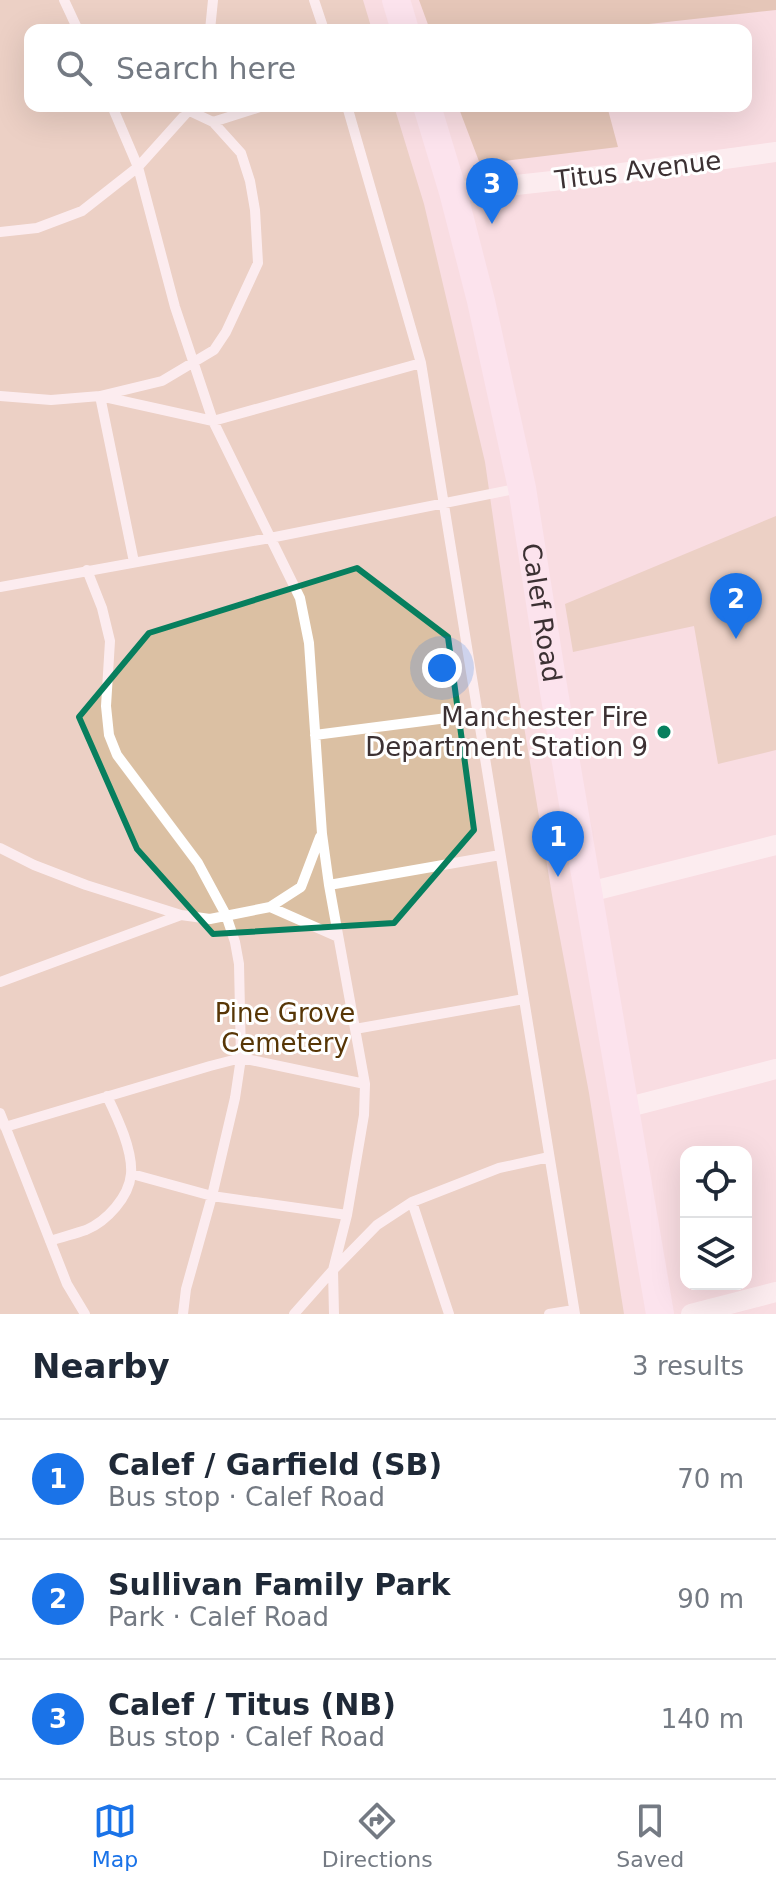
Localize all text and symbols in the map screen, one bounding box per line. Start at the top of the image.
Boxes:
search box [24,24,752,112]
icon: search [52,46,96,90]
text: Search here [116,51,296,86]
street label: Titus Avenue [552,145,723,195]
pin: 3 [466,158,518,224]
street label: Calef Road [516,541,567,684]
pin: 2 [710,573,762,639]
your location [422,648,462,688]
place label: Manchester Fire Department Station 9 [365,702,648,762]
marker: Manchester Fire Department Station 9 [655,723,673,741]
pin: 1 [532,811,584,877]
park label: Pine Grove Cemetery [215,998,355,1058]
map controls [680,1146,752,1290]
button: locate [680,1146,752,1218]
button: layers [680,1218,752,1290]
text: Nearby [32,1346,170,1386]
text: 3 results [632,1351,744,1381]
text: Calef / Garfield (SB) [108,1447,442,1482]
text: 1 [49,1464,67,1494]
text: 70 m [677,1464,744,1494]
text: Bus stop · Calef Road [108,1482,385,1512]
text: Sullivan Family Park [108,1567,450,1602]
text: 2 [49,1584,67,1614]
text: 90 m [677,1584,744,1614]
text: Park · Calef Road [108,1602,329,1632]
text: Calef / Titus (NB) [108,1687,396,1722]
text: 3 [49,1704,67,1734]
text: 140 m [661,1704,744,1734]
text: Bus stop · Calef Road [108,1722,385,1752]
tab: Map [92,1799,138,1872]
tab: Directions [322,1799,433,1872]
tab: Saved [616,1799,684,1872]

